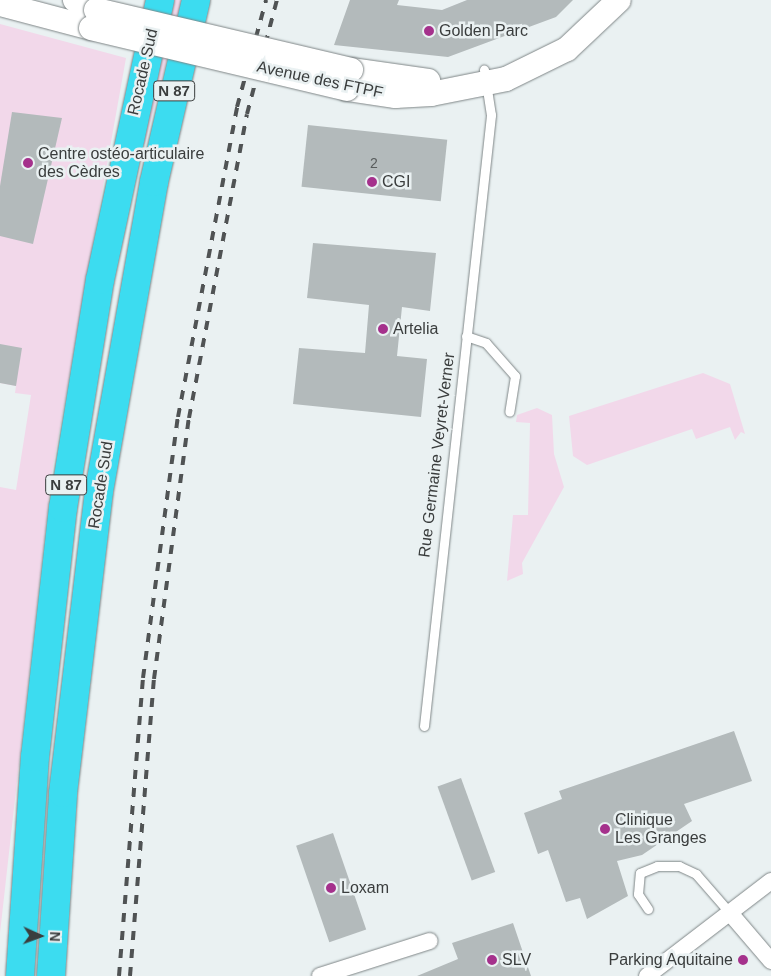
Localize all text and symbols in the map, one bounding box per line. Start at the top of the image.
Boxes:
place label: Golden Parc [439,21,528,41]
marker: Golden Parc [423,25,435,37]
street label: Rocade Sud [124,27,162,117]
street label: Avenue des FTPF [255,57,385,103]
road number: N 87 [153,78,195,104]
place label: Centre ostéo-articulaire des Cèdres [38,144,204,182]
house number: 2 [370,155,378,171]
marker: Centre ostéo-articulaire des Cèdres [22,157,34,169]
place label: CGI [382,172,410,192]
marker: CGI [366,176,378,188]
place label: Artelia [393,319,438,339]
marker: Artelia [377,323,389,335]
street label: Rue Germaine Veyret-Verner [415,351,459,559]
street label: Rocade Sud [85,440,117,530]
road number: N 87 [45,472,87,498]
place label: Clinique Les Granges [615,810,707,848]
marker: Clinique Les Granges [599,823,611,835]
place label: Loxam [341,878,389,898]
marker: Loxam [325,882,337,894]
north arrow [15,911,65,961]
text: N [47,931,63,942]
place label: SLV [502,950,531,970]
place label: Parking Aquitaine [608,950,733,970]
marker: SLV [486,954,498,966]
marker: Parking Aquitaine [737,954,749,966]

